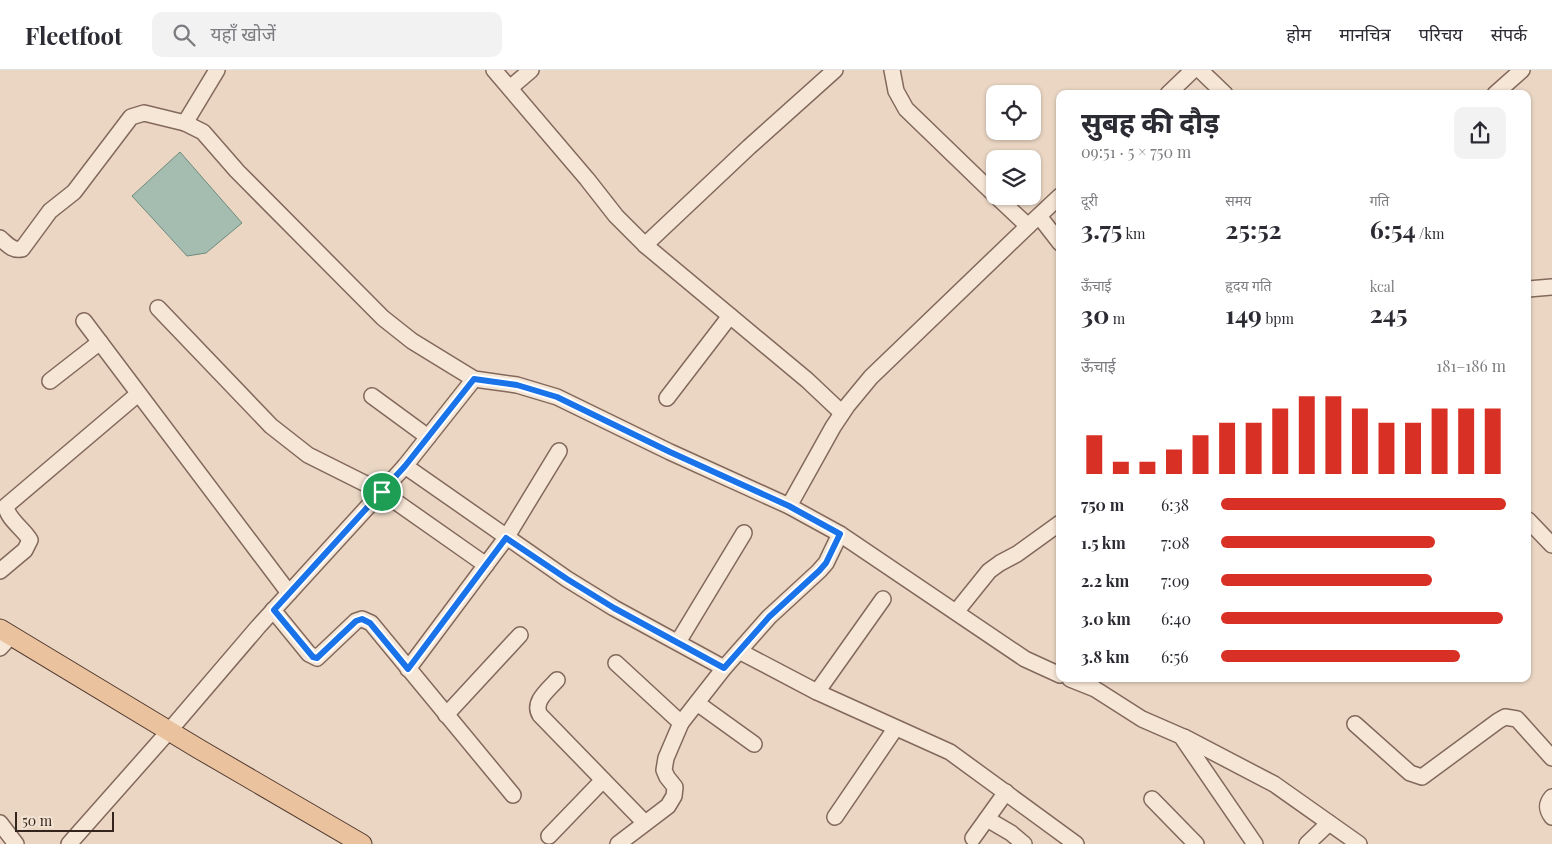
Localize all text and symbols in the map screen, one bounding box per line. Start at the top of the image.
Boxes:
search box [152,12,502,57]
text: Fleetfoot [25,19,122,51]
text: यहाँ खोजें [210,20,276,46]
icon: search [170,21,198,49]
text: होम [1286,22,1311,46]
text: मानचित्र [1339,22,1391,46]
text: परिचय [1419,22,1463,46]
text: संपर्क [1491,22,1527,46]
map controls [986,85,1041,205]
button: locate [986,85,1041,140]
text: सुबह की दौड़ [1081,103,1219,140]
button: share [1454,107,1506,159]
text: 09:51 · 5 × 750 m [1081,141,1191,162]
button: layers [986,150,1041,205]
text: दूरी [1081,191,1098,210]
text: समय [1225,191,1251,210]
text: गति [1370,191,1389,210]
text: 3.75 [1081,212,1122,245]
text: 25:52 [1225,212,1282,245]
text: 6:54 [1370,212,1416,245]
text: km [1122,224,1146,243]
text: /km [1416,224,1444,243]
text: ऊँचाई [1081,276,1111,295]
text: हृदय गति [1225,276,1272,295]
text: kcal [1370,277,1395,296]
text: 245 [1370,296,1407,329]
text: 30 [1081,297,1109,330]
text: 149 [1225,297,1262,330]
text: m [1109,309,1125,328]
text: bpm [1262,309,1294,328]
text: ऊँचाई [1081,355,1116,376]
text: 181–186 m [1436,355,1506,376]
pin [361,471,403,513]
icon: arrive [368,478,396,506]
text: 750 m [1081,494,1124,515]
text: 6:38 [1161,494,1189,515]
text: 1.5 km [1081,532,1126,553]
text: 7:08 [1161,532,1190,553]
text: 2.2 km [1081,570,1129,591]
text: 7:09 [1161,570,1190,591]
text: 3.0 km [1081,608,1131,629]
text: 6:40 [1161,608,1191,629]
text: 3.8 km [1081,646,1129,667]
text: 6:56 [1161,646,1188,667]
scale bar [15,809,114,832]
text: 50 m [22,811,52,830]

